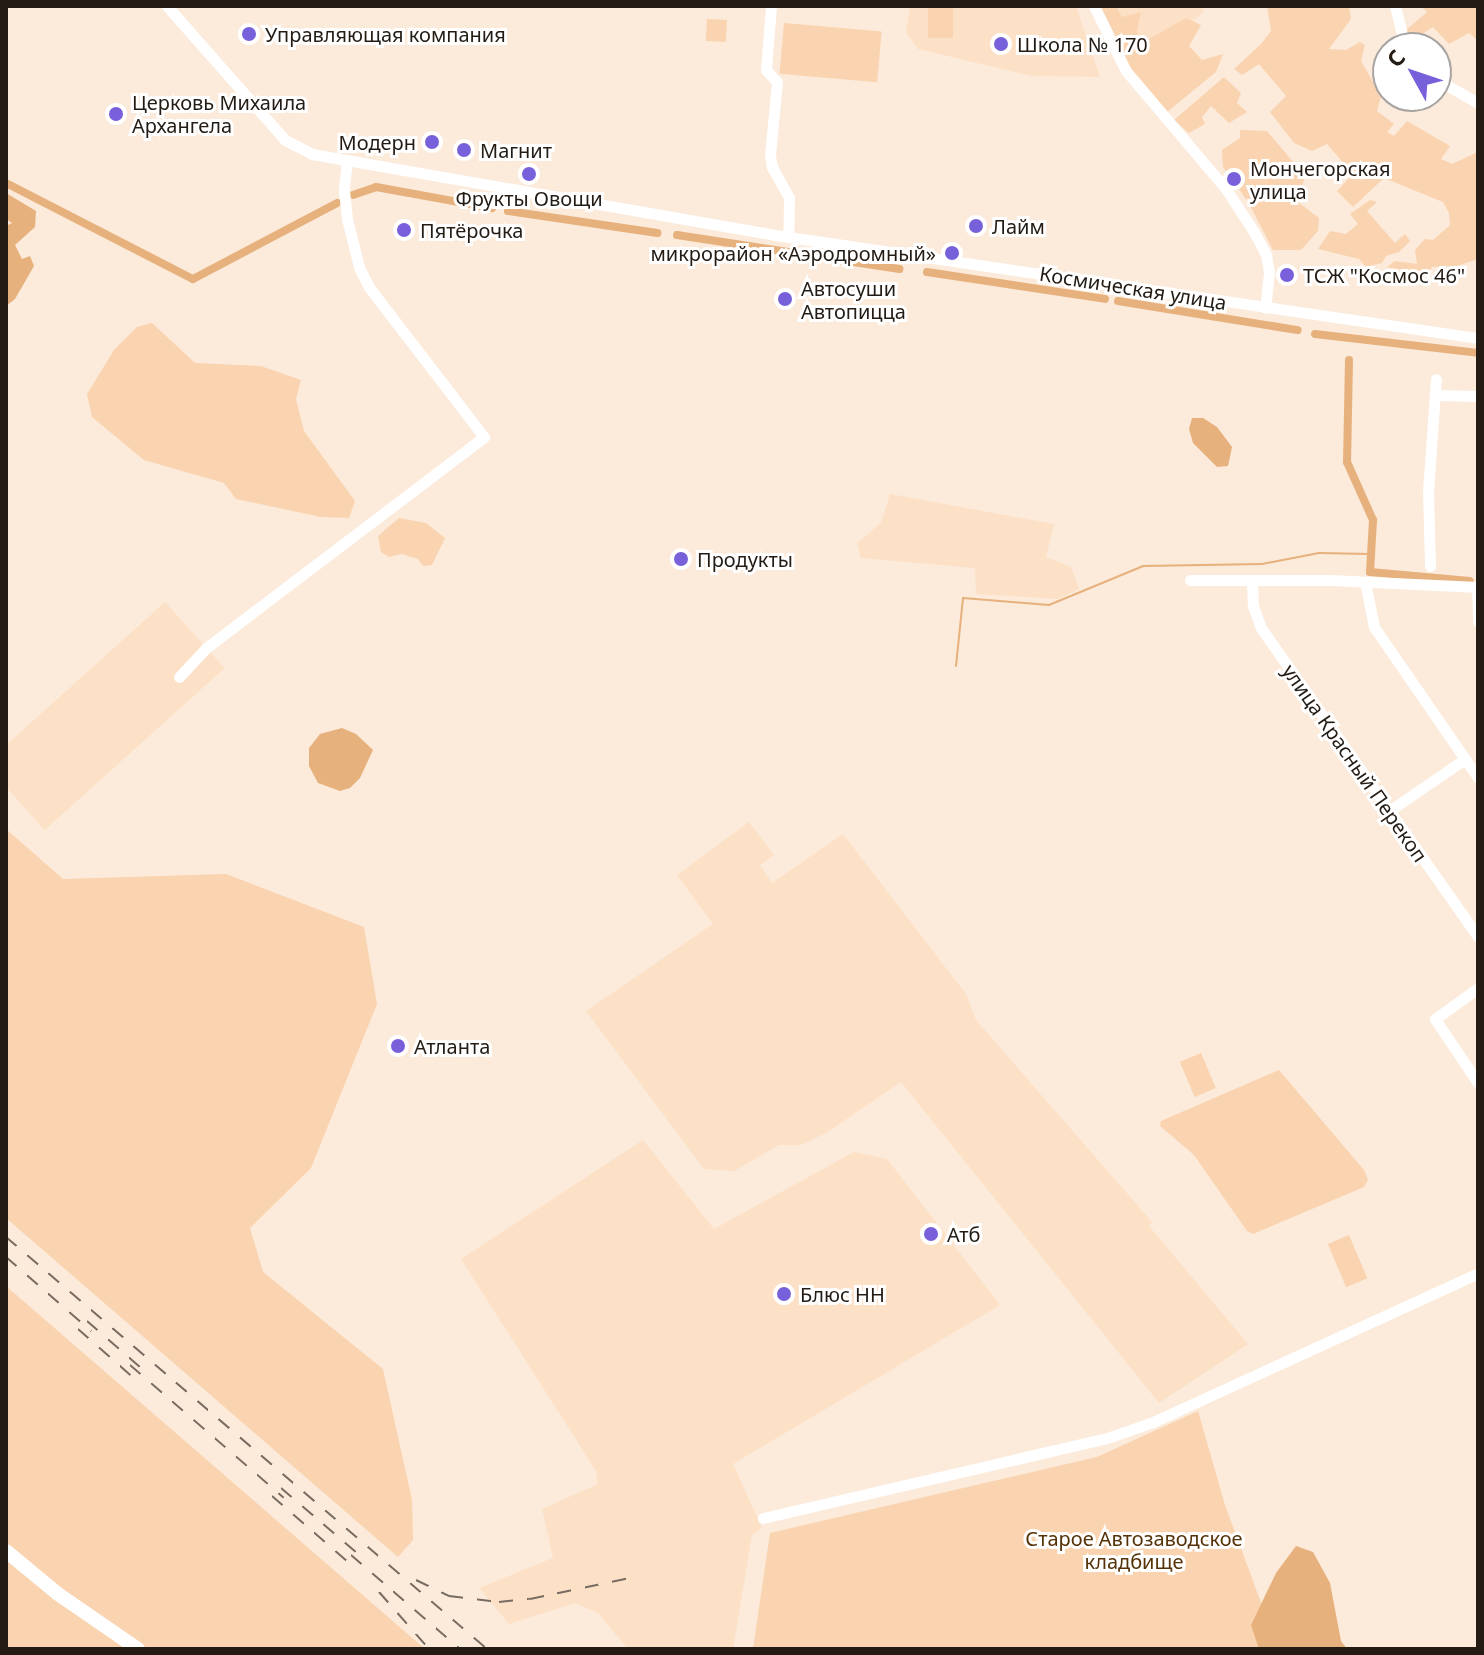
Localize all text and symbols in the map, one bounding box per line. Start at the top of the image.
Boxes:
place label: Управляющая компания [265,22,506,46]
marker: Управляющая компания [240,25,258,43]
place label: Школа № 170 [1017,32,1148,56]
north arrow [1372,32,1452,112]
marker: Школа № 170 [992,35,1010,53]
text: С [1379,43,1411,73]
place label: Церковь Михаила Архангела [132,90,306,137]
marker: Церковь Михаила Архангела [107,105,125,123]
place label: Модерн [339,130,416,154]
marker: Модерн [423,133,441,151]
place label: Магнит [480,138,552,162]
marker: Магнит [455,141,473,159]
place label: Мончегорская улица [1250,156,1390,203]
marker: Фрукты Овощи [520,165,538,183]
marker: Мончегорская улица [1225,170,1243,188]
place label: Фрукты Овощи [455,186,603,210]
place label: Лайм [992,214,1045,238]
marker: Лайм [967,217,985,235]
place label: Пятёрочка [420,218,523,242]
marker: Пятёрочка [395,221,413,239]
place label: микрорайон «Аэродромный» [650,241,936,265]
marker: микрорайон «Аэродромный» [943,244,961,262]
street label: Космическая улица [1038,261,1228,315]
place label: ТСЖ "Космос 46" [1303,263,1465,287]
marker: ТСЖ "Космос 46" [1278,266,1296,284]
place label: Автосуши Автопицца [801,276,906,323]
marker: Автосуши Автопицца [776,290,794,308]
place label: Продукты [697,547,793,571]
marker: Продукты [672,550,690,568]
street label: улица Красный Перекоп [1278,660,1432,866]
place label: Атланта [414,1034,490,1058]
marker: Атланта [389,1037,407,1055]
place label: Атб [947,1222,980,1246]
marker: Атб [922,1225,940,1243]
place label: Блюс НН [800,1282,885,1306]
marker: Блюс НН [775,1285,793,1303]
park label: Старое Автозаводское кладбище [1025,1526,1243,1573]

